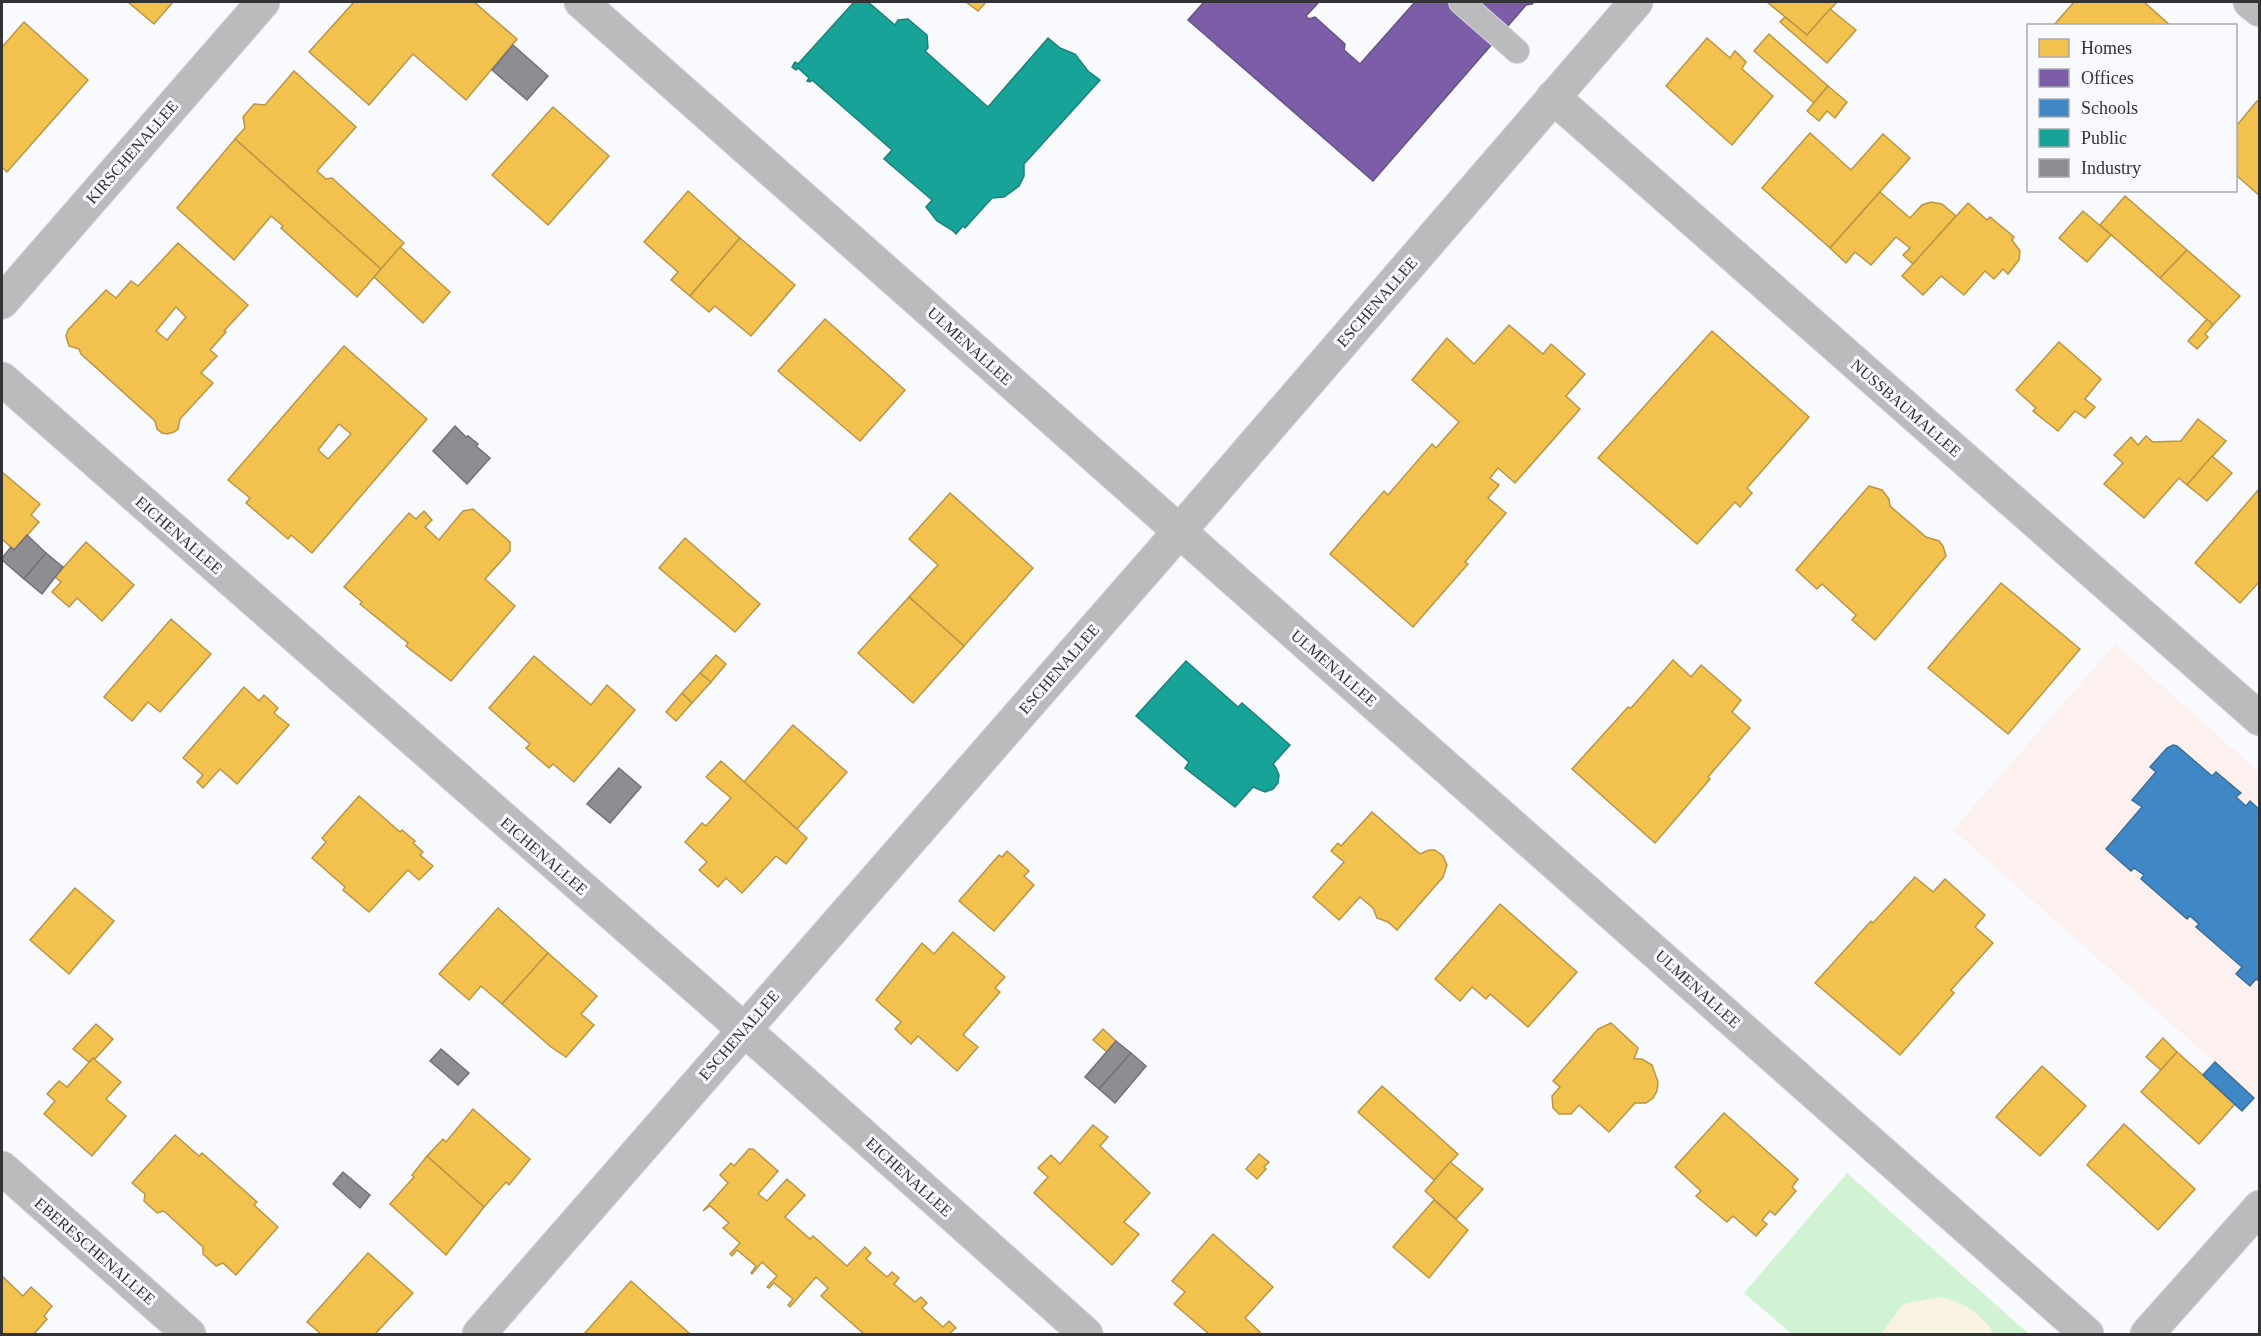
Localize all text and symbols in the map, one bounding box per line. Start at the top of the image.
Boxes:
legend [2027,24,2237,192]
text: Homes [2081,38,2132,58]
text: Offices [2081,68,2134,88]
street label: KIRSCHENALLEE [83,97,181,207]
text: Schools [2081,98,2138,118]
text: Public [2081,128,2127,148]
text: Industry [2081,158,2141,178]
street label: ESCHENALLEE [1334,254,1420,350]
street label: ULMENALLEE [924,304,1016,388]
street label: NUSSBAUMALLEE [1848,356,1964,460]
street label: EICHENALLEE [132,493,226,577]
street label: ESCHENALLEE [1016,621,1102,717]
street label: ULMENALLEE [1288,626,1380,710]
street label: EICHENALLEE [497,814,591,898]
street label: ULMENALLEE [1652,947,1744,1031]
street label: ESCHENALLEE [696,987,782,1083]
street label: EICHENALLEE [863,1134,955,1220]
street label: EBERESCHENALLEE [31,1194,159,1308]

